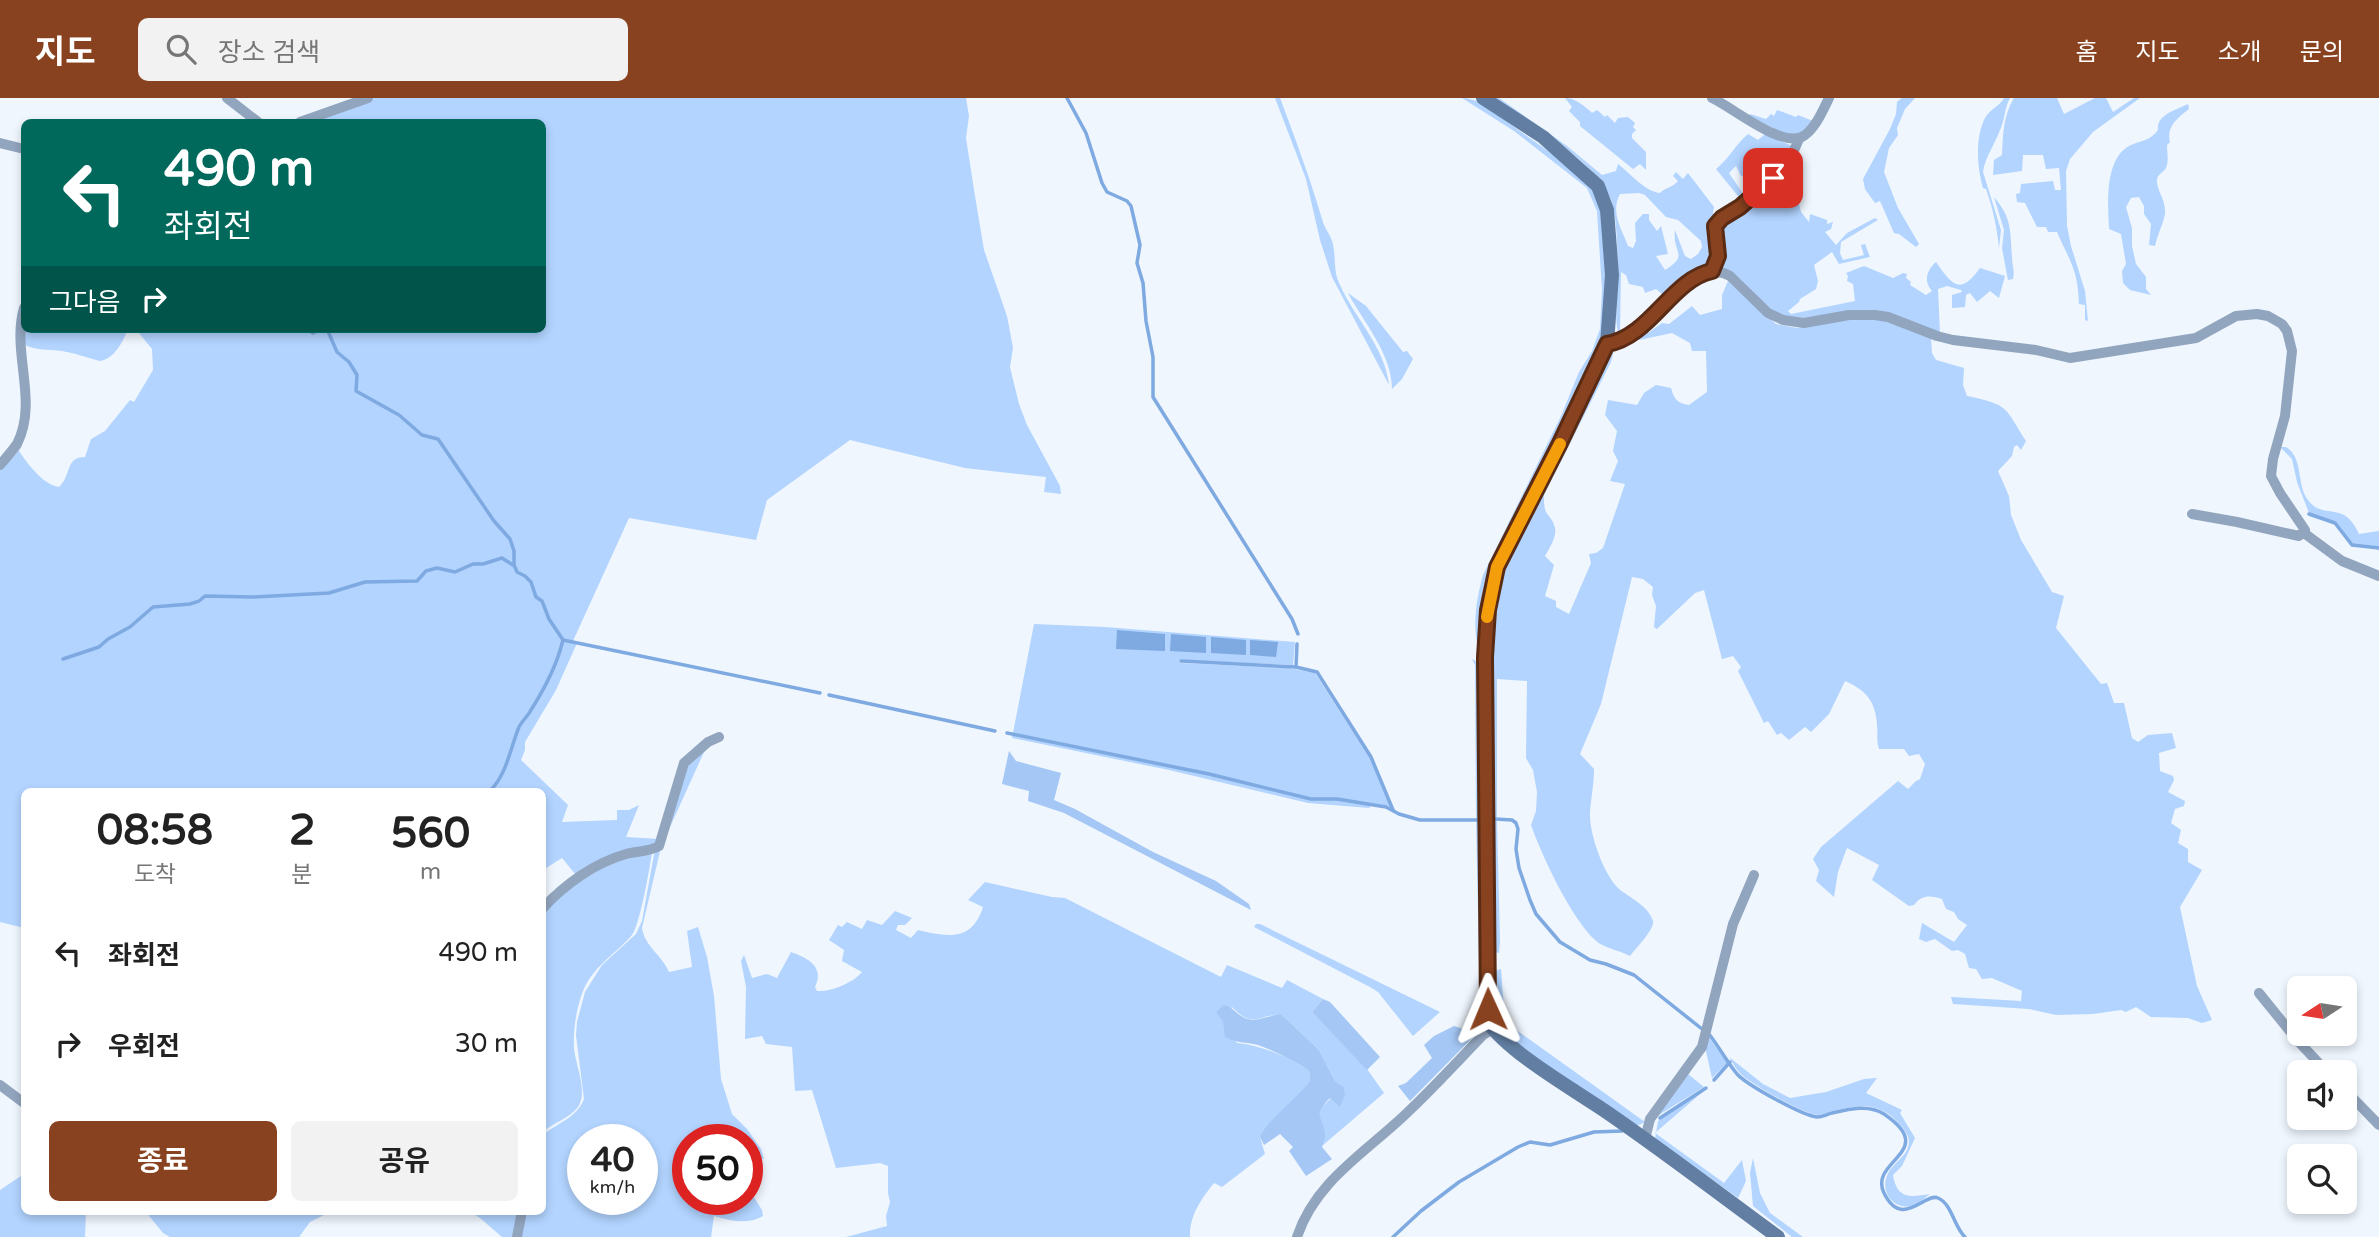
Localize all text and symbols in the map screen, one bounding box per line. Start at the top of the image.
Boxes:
search box [138,18,628,81]
icon: search [162,30,200,68]
text: 지도 [35,33,96,72]
text: 장소 검색 [218,37,320,68]
text: 홈 [2075,38,2097,67]
text: 지도 [2135,38,2180,67]
text: 소개 [2218,38,2262,67]
text: 문의 [2300,38,2344,67]
text: 490 m [164,140,314,199]
icon: left [49,147,140,238]
pin [1743,148,1803,208]
icon: arrive [1754,159,1792,197]
text: 좌회전 [164,208,252,246]
icon: right [135,280,173,318]
text: 그다음 [49,287,121,318]
text: 08:58 [97,805,213,856]
text: 2 [289,805,315,856]
text: 560 [391,808,470,859]
text: m [420,858,441,886]
text: 도착 [134,861,176,889]
text: 분 [292,861,313,889]
icon: left [49,934,87,972]
text: 490 m [438,937,518,968]
text: 좌회전 [108,940,180,971]
position arrow [1451,972,1525,1046]
north arrow [2287,976,2357,1046]
map controls [2287,976,2357,1214]
icon: right [49,1025,87,1063]
text: 30 m [455,1028,518,1059]
text: 우회전 [108,1031,180,1062]
button: sound [2287,1060,2357,1130]
button: 종료 [49,1121,277,1201]
button: 공유 [291,1121,518,1201]
speed limit sign: 50 [672,1124,763,1215]
text: 40 [591,1139,634,1181]
button: search [2287,1144,2357,1214]
text: km/h [590,1176,635,1198]

